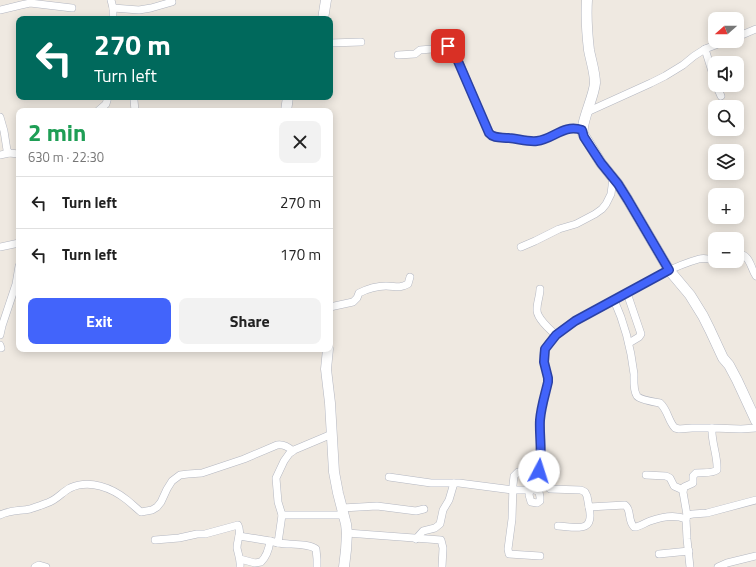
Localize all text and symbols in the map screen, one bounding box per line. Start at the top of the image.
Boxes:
north arrow [708,12,744,48]
map controls [708,12,744,268]
text: 270 m [94,23,171,66]
pin [431,29,465,63]
icon: left [28,32,80,84]
icon: arrive [437,35,459,57]
button: sound [708,56,744,92]
text: Turn left [94,62,157,89]
button: search [708,100,744,136]
text: 2 min [28,114,86,150]
button: close [279,121,321,163]
button: layers [708,144,744,180]
text: 630 m · 22:30 [28,147,104,167]
button: + [708,188,744,224]
text: Turn left [62,191,117,214]
text: 270 m [280,191,321,214]
icon: left [28,192,50,214]
button: − [708,232,744,268]
text: Turn left [62,243,117,266]
text: 170 m [280,243,321,266]
icon: left [28,244,50,266]
button: Exit [28,298,171,344]
button: Share [179,298,321,344]
position arrow [518,450,560,492]

